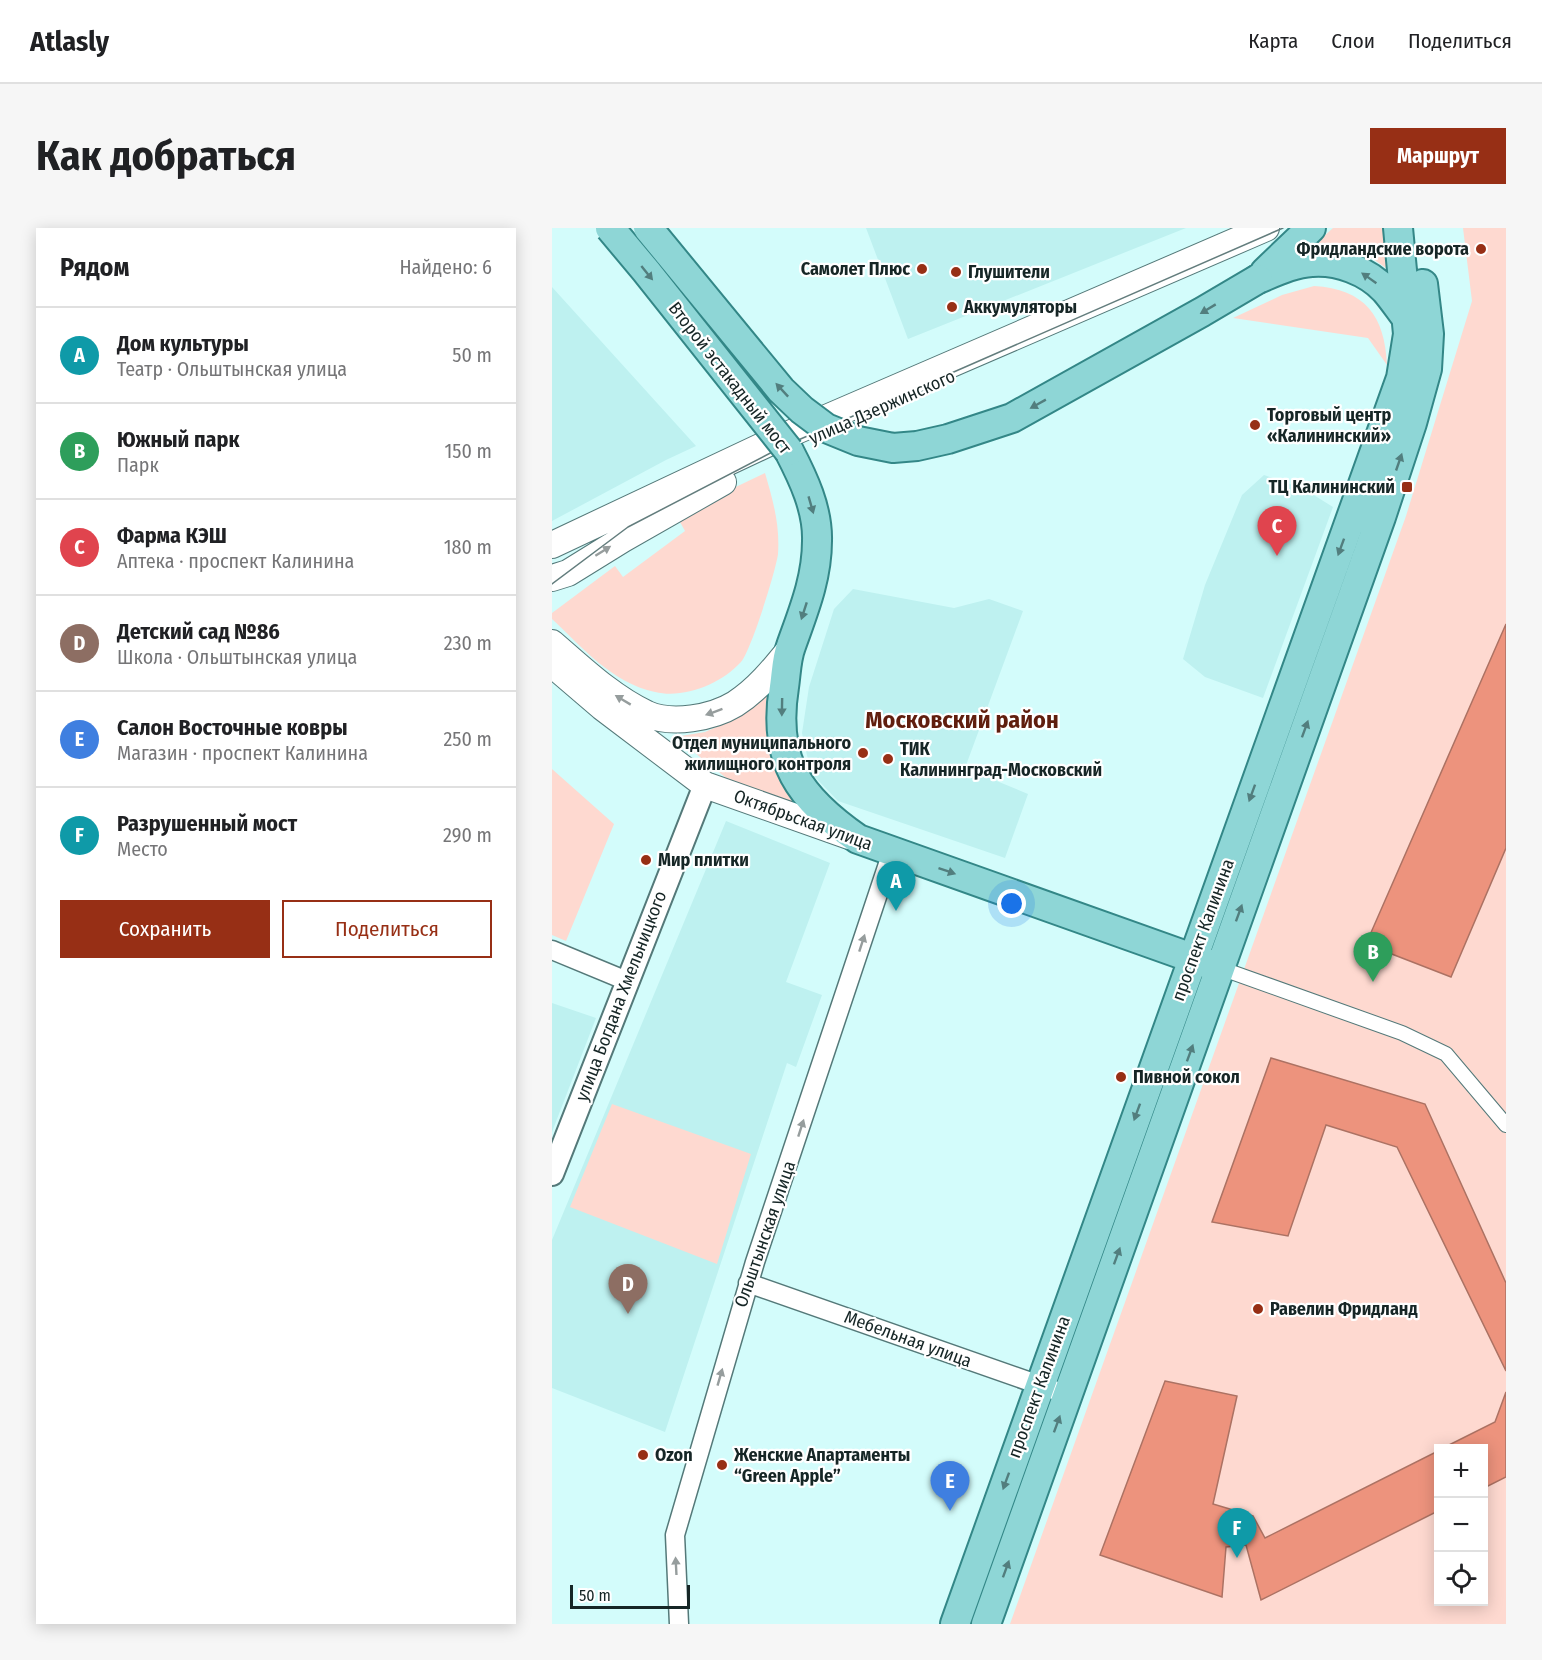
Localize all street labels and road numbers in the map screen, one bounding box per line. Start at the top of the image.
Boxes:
street label: Второй эстакадный мост [664,298,797,459]
street label: улица Дзержинского [805,365,959,449]
street label: Октябрьская улица [731,785,875,855]
street label: проспект Калинина [1167,856,1239,1004]
street label: улица Богдана Хмельницкого [571,888,671,1104]
street label: Ольштынская улица [730,1158,800,1310]
street label: Мебельная улица [841,1306,975,1372]
street label: проспект Калинина [1003,1313,1075,1461]

